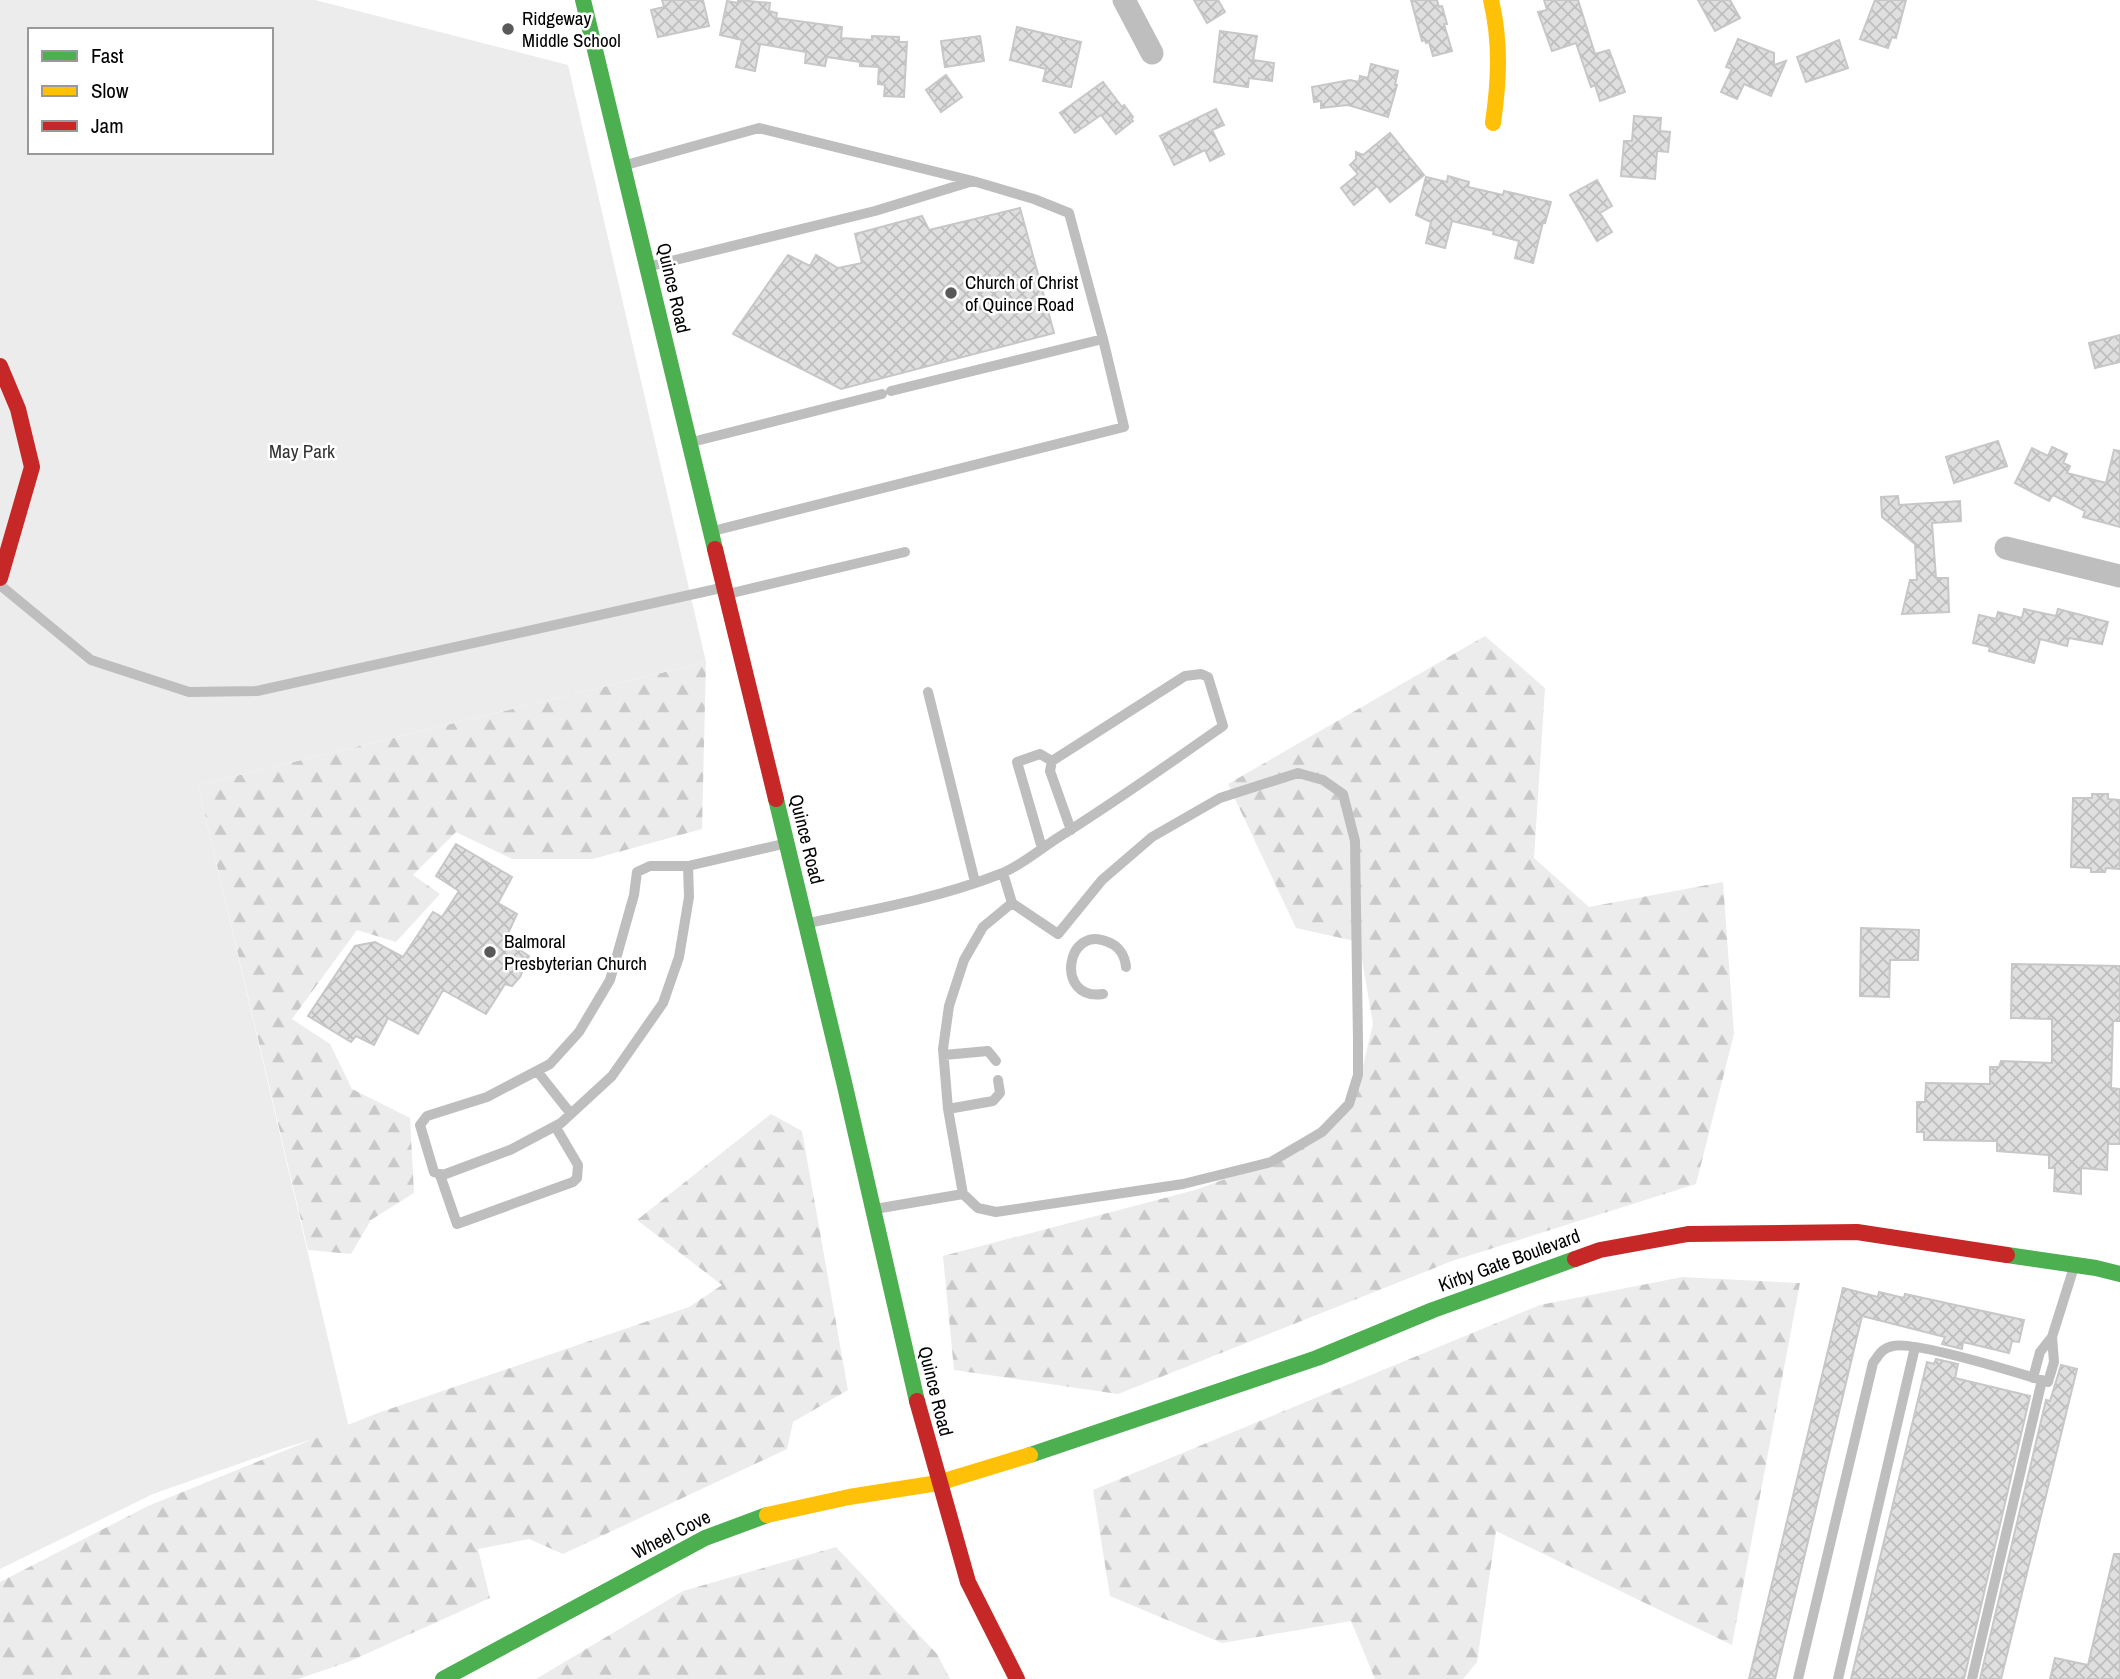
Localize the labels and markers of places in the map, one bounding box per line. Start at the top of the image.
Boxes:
place label: Ridgeway Middle School [522,5,621,53]
marker: Ridgeway Middle School [500,21,516,37]
place label: Church of Christ of Quince Road [965,269,1079,317]
marker: Church of Christ of Quince Road [943,285,959,301]
place label: Balmoral Presbyterian Church [504,928,647,976]
marker: Balmoral Presbyterian Church [482,944,498,960]

